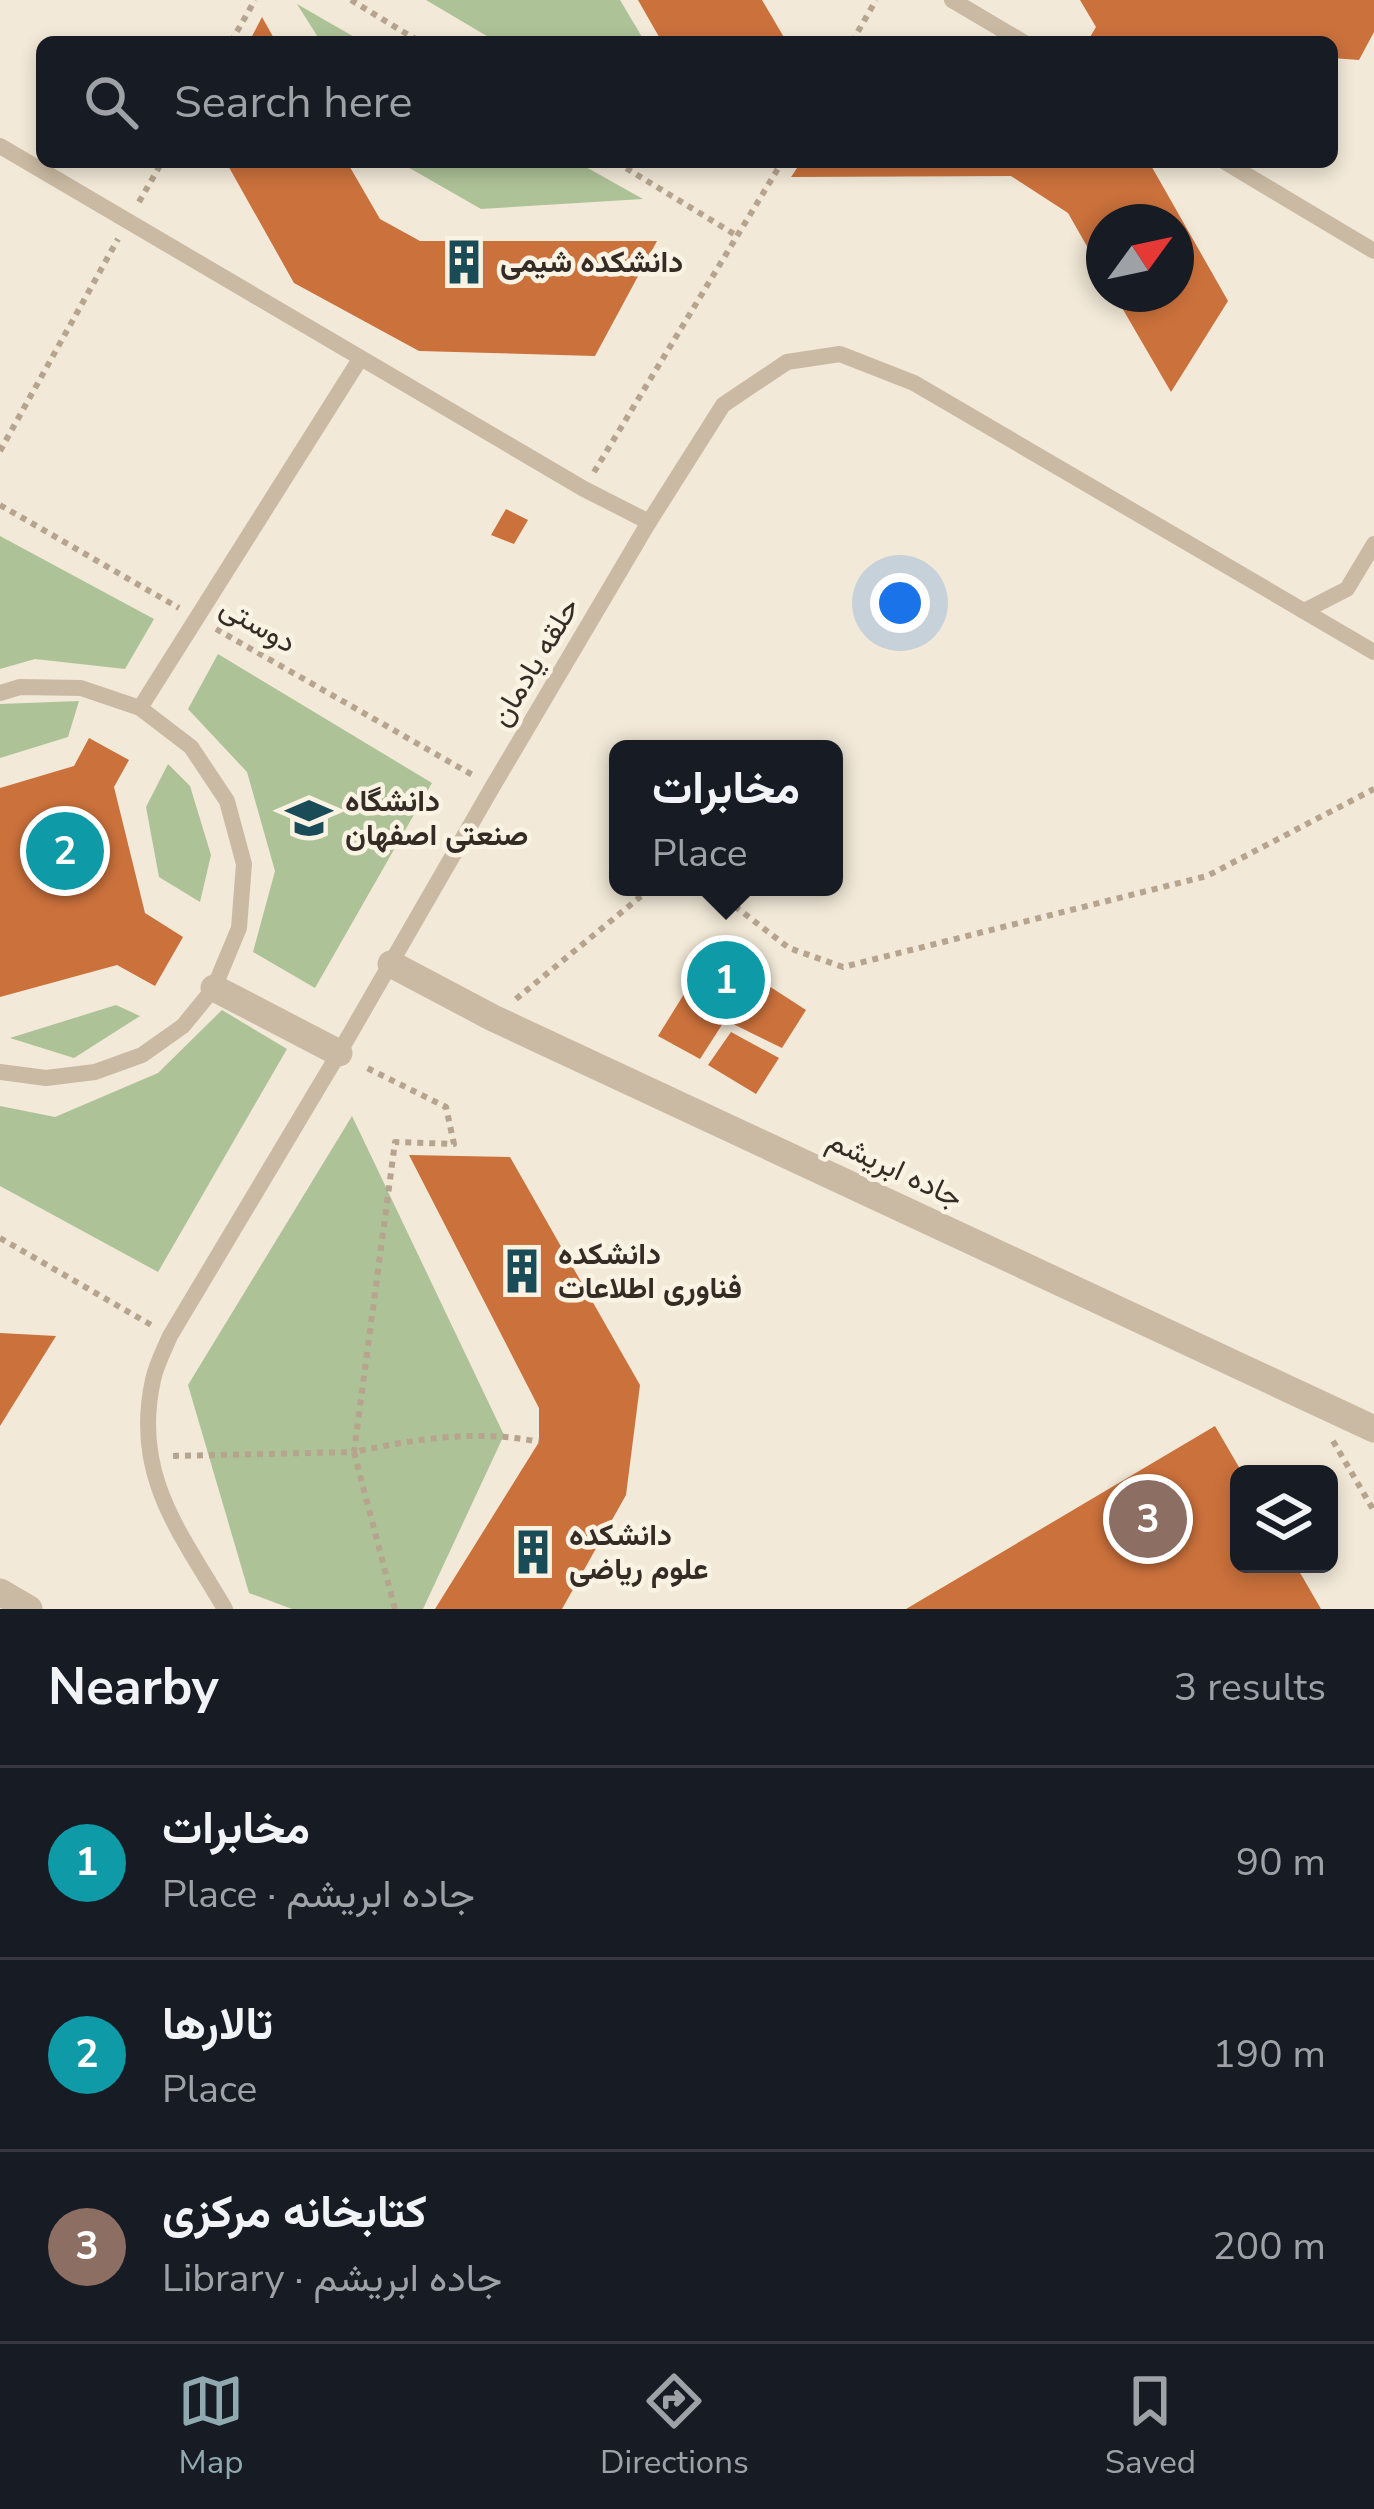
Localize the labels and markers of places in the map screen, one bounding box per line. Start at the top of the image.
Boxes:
building icon: دانشکده شیمی [439,237,489,287]
place label: دانشکده شیمی [500,242,683,283]
place label: دانشگاه صنعتی اصفهان [345,781,528,856]
school or university icon: دانشگاه صنعتی اصفهان [284,793,334,843]
pin: 2 [26,806,104,896]
pin: 1 [687,935,765,1025]
place label: دانشکده فناوری اطلاعات [558,1234,742,1309]
building icon: دانشکده فناوری اطلاعات [497,1246,547,1296]
pin: 3 [1109,1474,1187,1564]
place label: دانشکده علوم ریاضی [569,1515,708,1590]
building icon: دانشکده علوم ریاضی [508,1527,558,1577]

